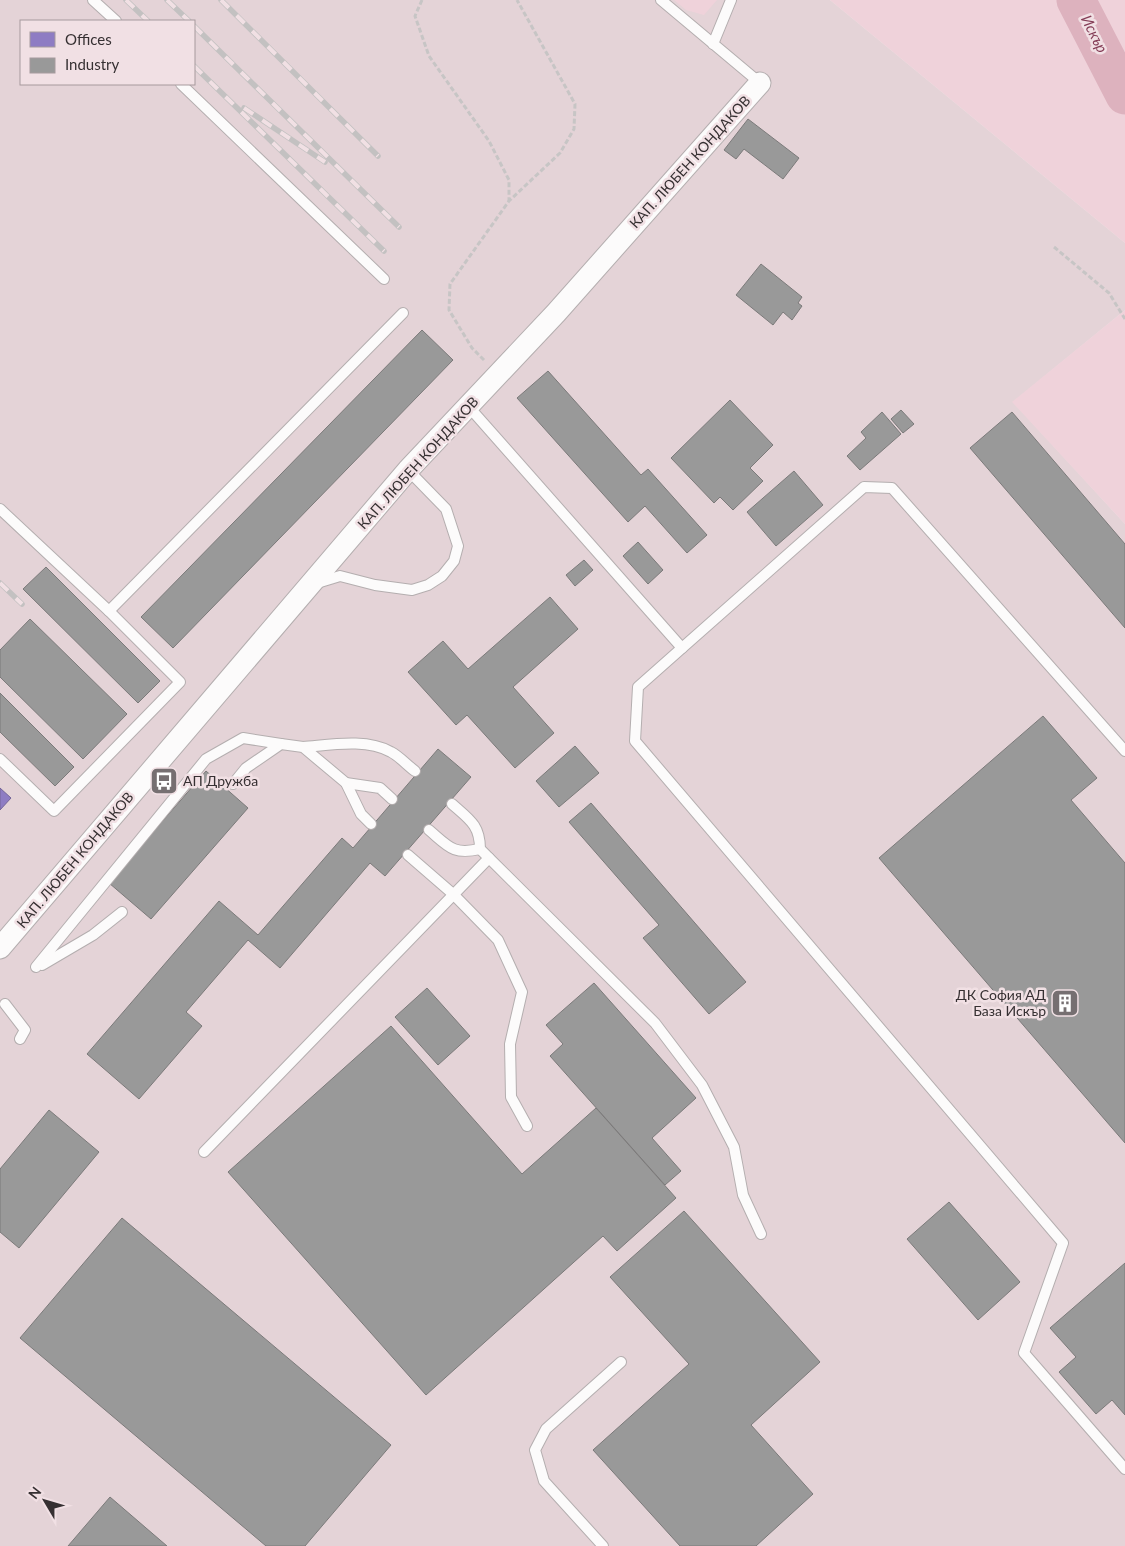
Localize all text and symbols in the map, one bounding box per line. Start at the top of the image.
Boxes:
water label: Искър [1078,12,1112,56]
legend [20,20,195,85]
text: Offices [65,30,112,48]
text: Industry [65,55,120,73]
street label: КАП. ЛЮБЕН КОНДАКОВ [626,92,754,231]
street label: КАП. ЛЮБЕН КОНДАКОВ [354,393,482,532]
bus stop icon: АП Дружба [149,766,179,796]
place label: АП Дружба [183,772,258,789]
street label: КАП. ЛЮБЕН КОНДАКОВ [13,788,137,931]
place label: ДК София АД База Искър [956,986,1046,1019]
building icon: ДК София АД База Искър [1050,988,1080,1018]
north arrow [20,1476,70,1526]
text: N [24,1483,44,1502]

